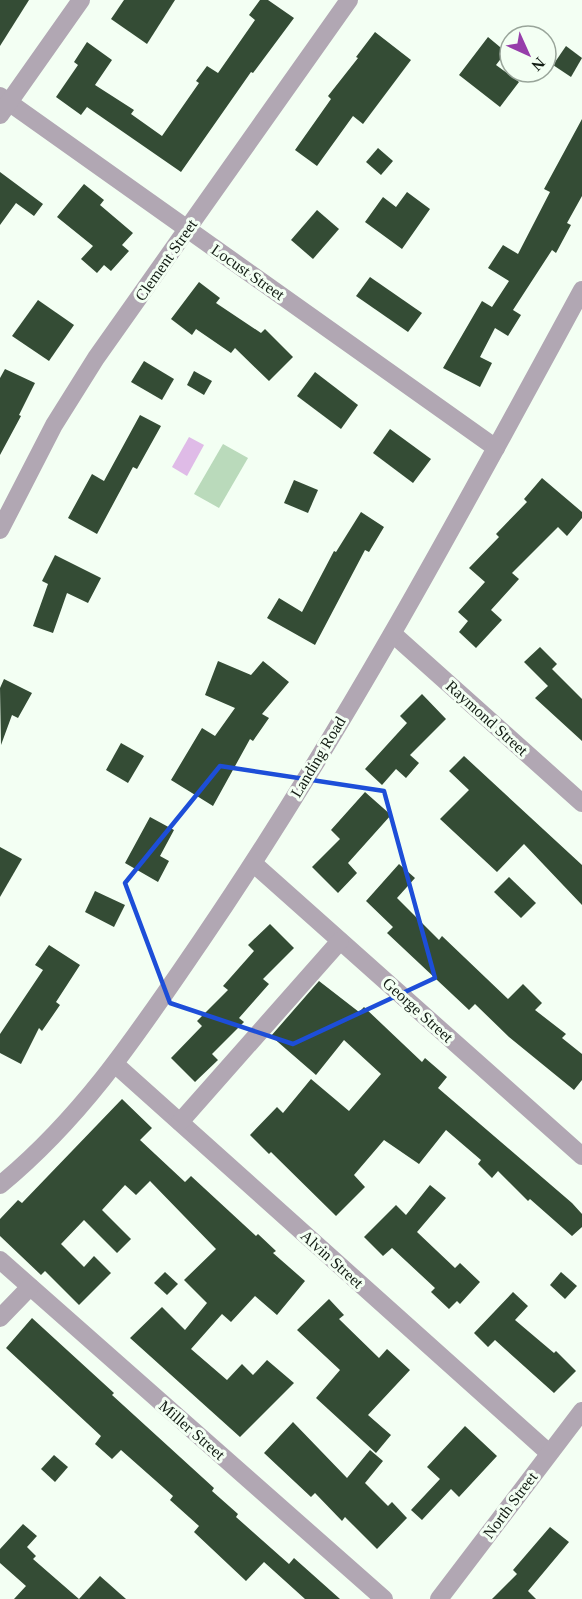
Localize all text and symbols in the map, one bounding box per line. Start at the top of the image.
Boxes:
north arrow [498,24,558,84]
text: N [528,54,548,75]
street label: Clement Street [132,216,201,304]
street label: Locust Street [208,241,288,304]
street label: Raymond Street [442,677,532,760]
street label: Landing Road [287,714,350,801]
street label: George Street [379,974,457,1047]
street label: Alvin Street [297,1227,367,1292]
street label: Miller Street [156,1397,229,1463]
street label: North Street [480,1468,541,1542]

